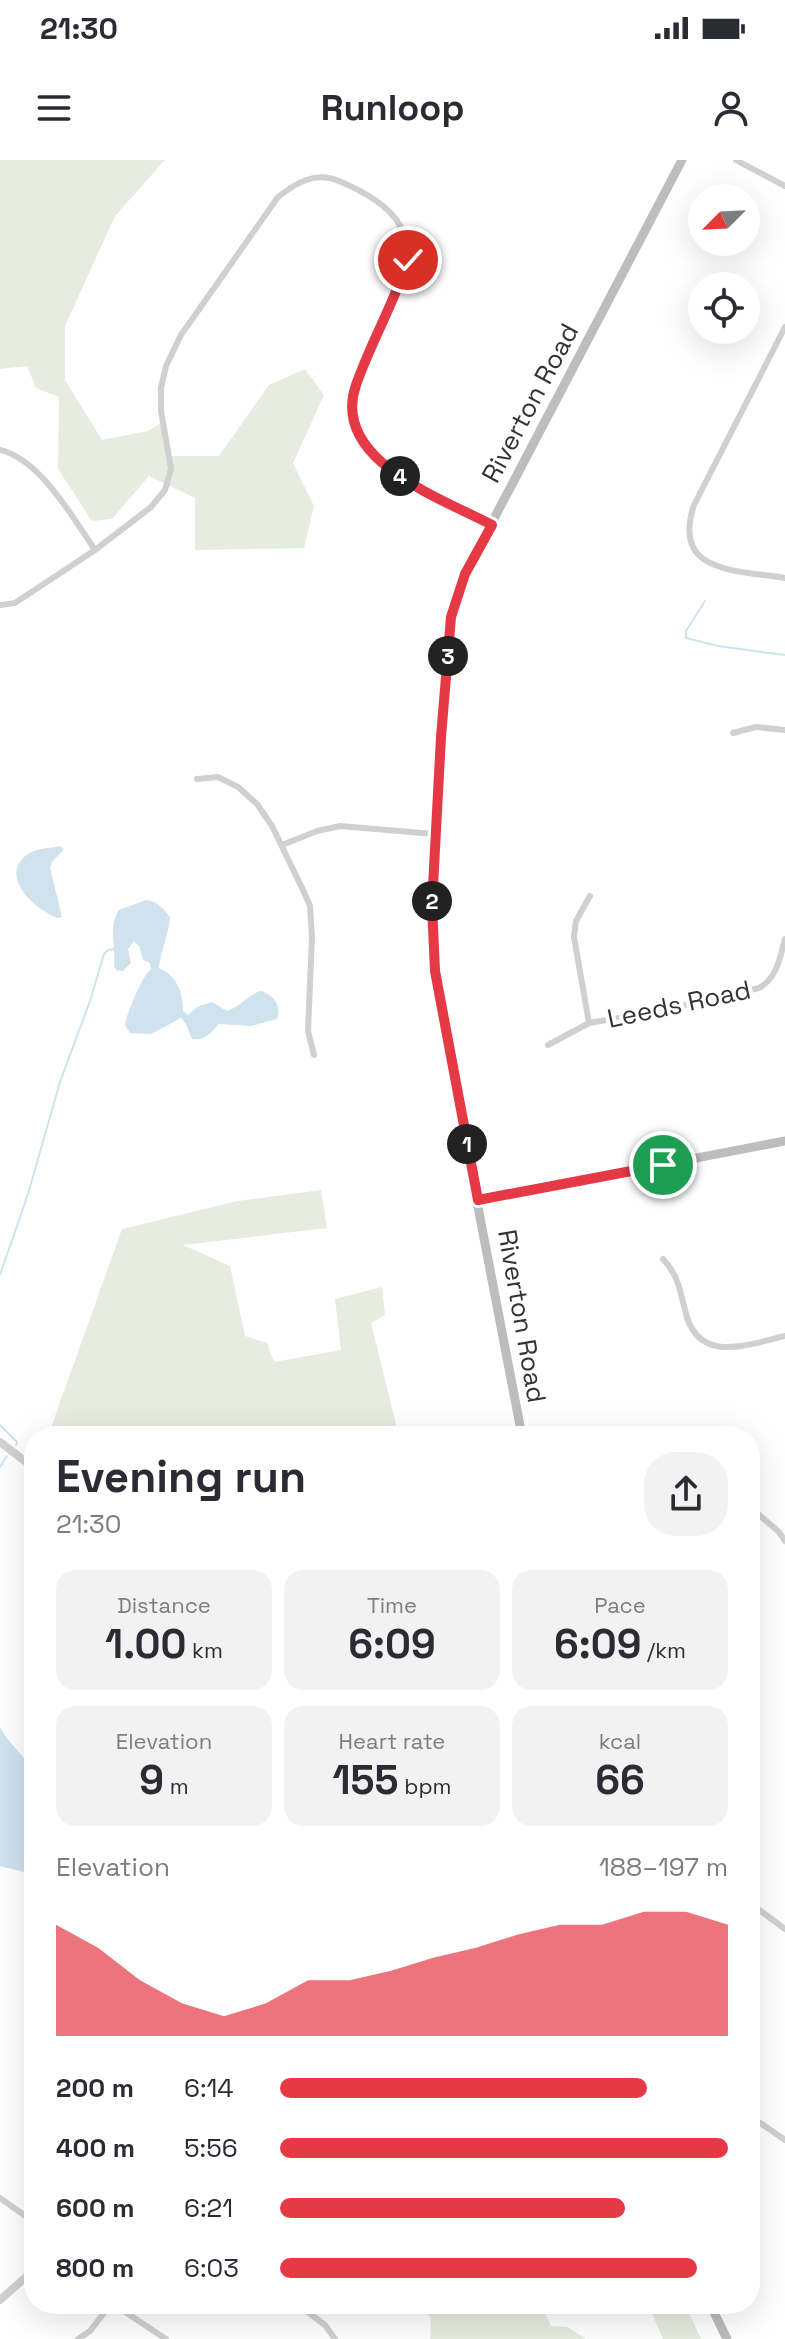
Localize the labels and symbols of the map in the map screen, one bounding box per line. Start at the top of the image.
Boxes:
north arrow [688,184,760,256]
pin [374,226,442,294]
street label: Riverton Road [474,318,586,488]
pin: 4 [380,456,420,496]
pin: 3 [428,636,468,676]
pin: 2 [412,881,452,921]
street label: Leeds Road [604,972,754,1036]
pin: 1 [447,1124,487,1164]
pin [629,1131,697,1199]
street label: Riverton Road [490,1227,554,1405]

